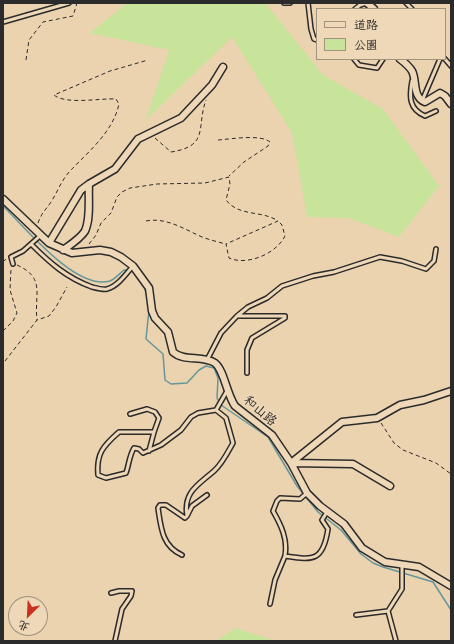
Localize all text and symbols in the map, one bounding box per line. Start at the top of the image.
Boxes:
legend [316,8,446,60]
text: 道路 [354,17,378,32]
text: 公園 [354,37,378,52]
street label: 和山路 [240,392,280,430]
north arrow [8,596,48,636]
text: 北 [16,617,31,635]

